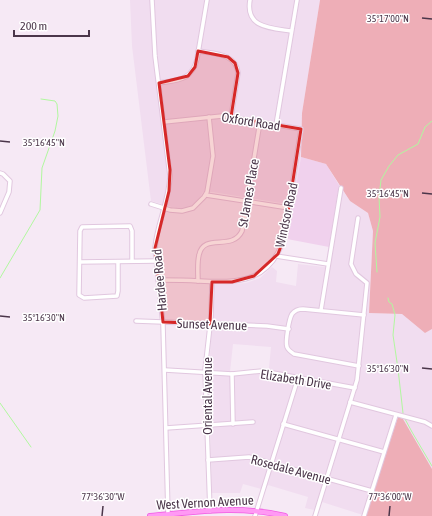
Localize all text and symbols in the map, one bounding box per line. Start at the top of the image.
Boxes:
scale bar [14,12,89,38]
text: 35°17'00"N [367,13,409,24]
text: 200 m [20,19,47,33]
street label: Oxford Road [221,109,281,134]
text: 35°16'45"N [23,137,65,148]
street label: St James Place [235,158,262,229]
street label: Windsor Road [272,181,301,249]
text: 35°16'45"N [367,188,409,199]
street label: Hardee Road [149,248,170,311]
text: 35°16'30"N [23,312,65,323]
street label: Sunset Avenue [177,316,247,333]
street label: Oriental Avenue [200,357,215,435]
text: 35°16'30"N [367,363,409,374]
street label: Elizabeth Drive [259,366,333,393]
street label: Rosedale Avenue [249,452,333,487]
text: 77°36'30"W [81,491,125,502]
text: 77°36'00"W [368,491,412,502]
street label: West Vernon Avenue [156,492,254,513]

